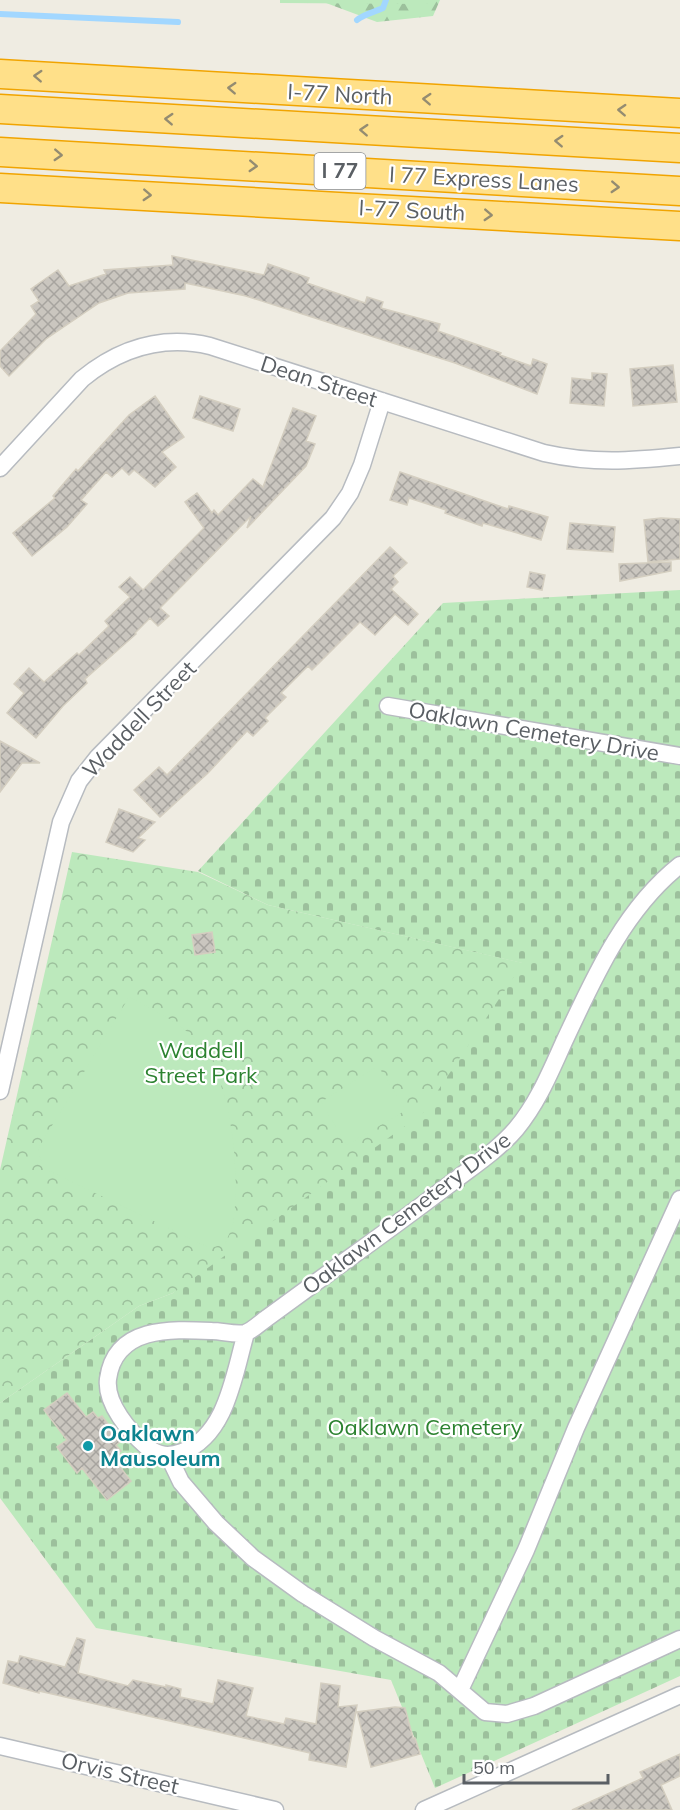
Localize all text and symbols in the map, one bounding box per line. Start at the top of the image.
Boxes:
one-way arrow [33,70,42,83]
street label: I-77 North [287,77,393,111]
one-way arrow [228,81,237,94]
one-way arrow [422,92,431,105]
one-way arrow [617,104,626,117]
one-way arrow [165,113,174,126]
one-way arrow [360,124,369,137]
one-way arrow [554,135,563,148]
one-way arrow [54,148,63,161]
road number: I 77 [314,153,366,189]
one-way arrow [249,160,258,173]
street label: I 77 Express Lanes [388,160,580,198]
one-way arrow [611,180,620,193]
one-way arrow [143,188,152,201]
street label: I-77 South [358,193,466,227]
one-way arrow [484,208,493,221]
street label: Dean Street [257,349,381,413]
street label: Waddell Street [76,654,202,783]
street label: Oaklawn Cemetery Drive [407,695,661,767]
park label: Waddell Street Park [145,1036,258,1089]
street label: Oaklawn Cemetery Drive [296,1125,516,1301]
park label: Oaklawn Cemetery [328,1413,523,1441]
place label: Oaklawn Mausoleum [100,1419,221,1472]
marker: Oaklawn Mausoleum [81,1439,95,1453]
street label: Orvis Street [58,1746,182,1800]
scale bar [464,1747,608,1785]
text: 50 m [473,1756,515,1779]

